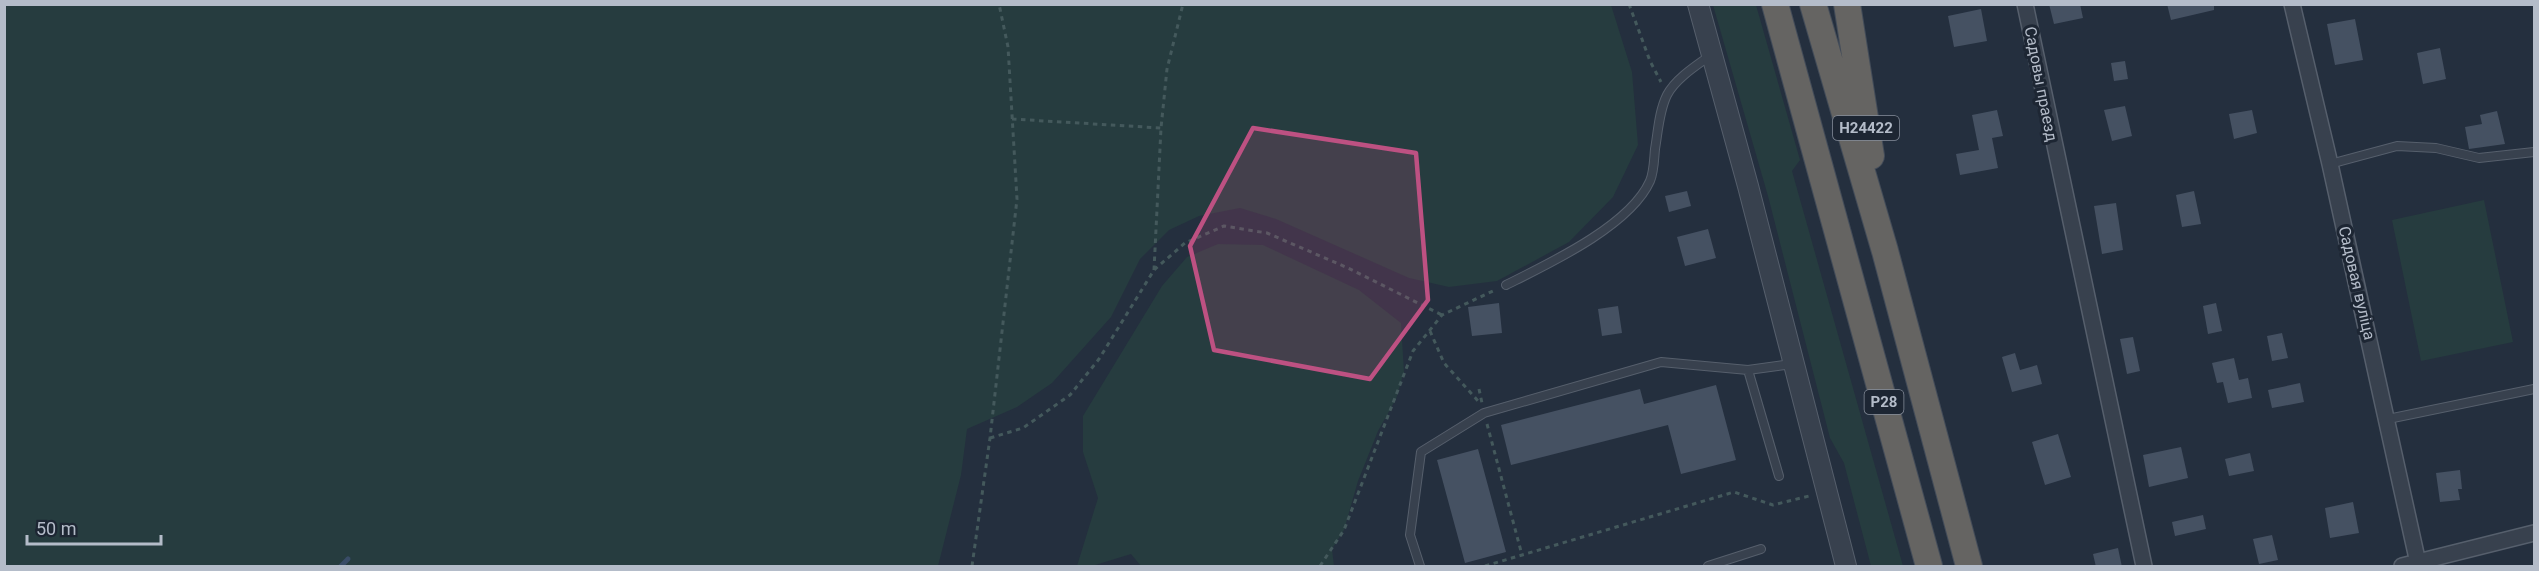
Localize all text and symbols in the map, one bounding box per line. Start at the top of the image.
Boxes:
street label: Садовы праезд [2021,25,2062,143]
road number: Н24422 [1833,116,1899,140]
street label: Садовая вуліца [2335,224,2379,342]
road number: Р28 [1864,390,1904,414]
scale bar [27,508,160,546]
text: 50 m [36,518,76,539]

